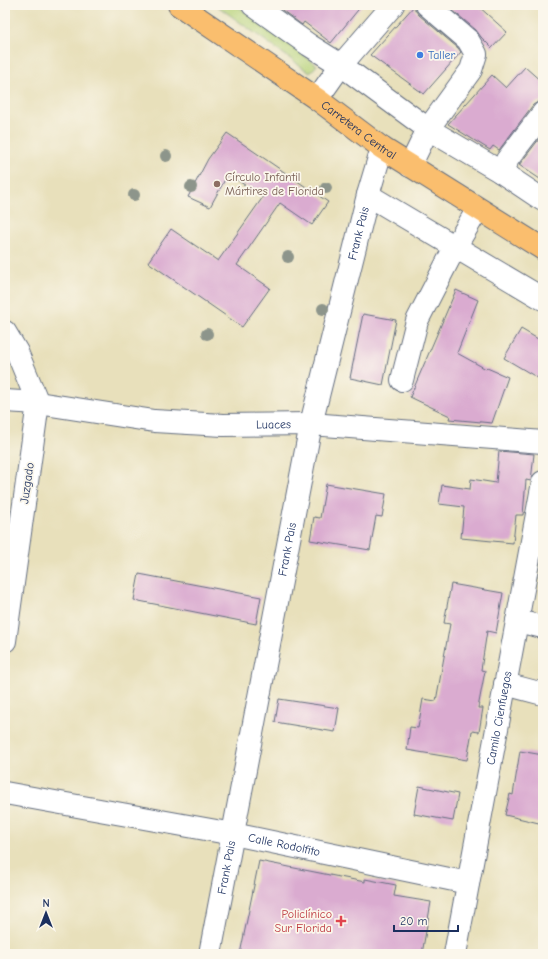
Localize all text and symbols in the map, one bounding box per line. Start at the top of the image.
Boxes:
place label: Taller [428,48,456,62]
marker: Taller [415,50,425,60]
street label: Carretera Central [319,98,399,162]
place label: Círculo Infantil Mártires de Florida [225,170,324,198]
marker: Círculo Infantil Mártires de Florida [212,179,222,189]
street label: Frank Pais [345,205,372,261]
street label: Luaces [256,417,291,432]
street label: Juzgado [17,461,37,505]
street label: Frank Pais [275,521,299,577]
street label: Camilo Cienfuegos [483,670,515,766]
street label: Calle Rodolfito [247,830,321,859]
street label: Frank Pais [215,840,238,896]
north arrow [26,893,66,933]
text: N [42,897,50,910]
place label: Policlínico Sur Florida [275,907,332,935]
scale bar [394,907,458,933]
text: 20 m [400,914,428,928]
marker: Policlínico Sur Florida [335,915,347,927]

